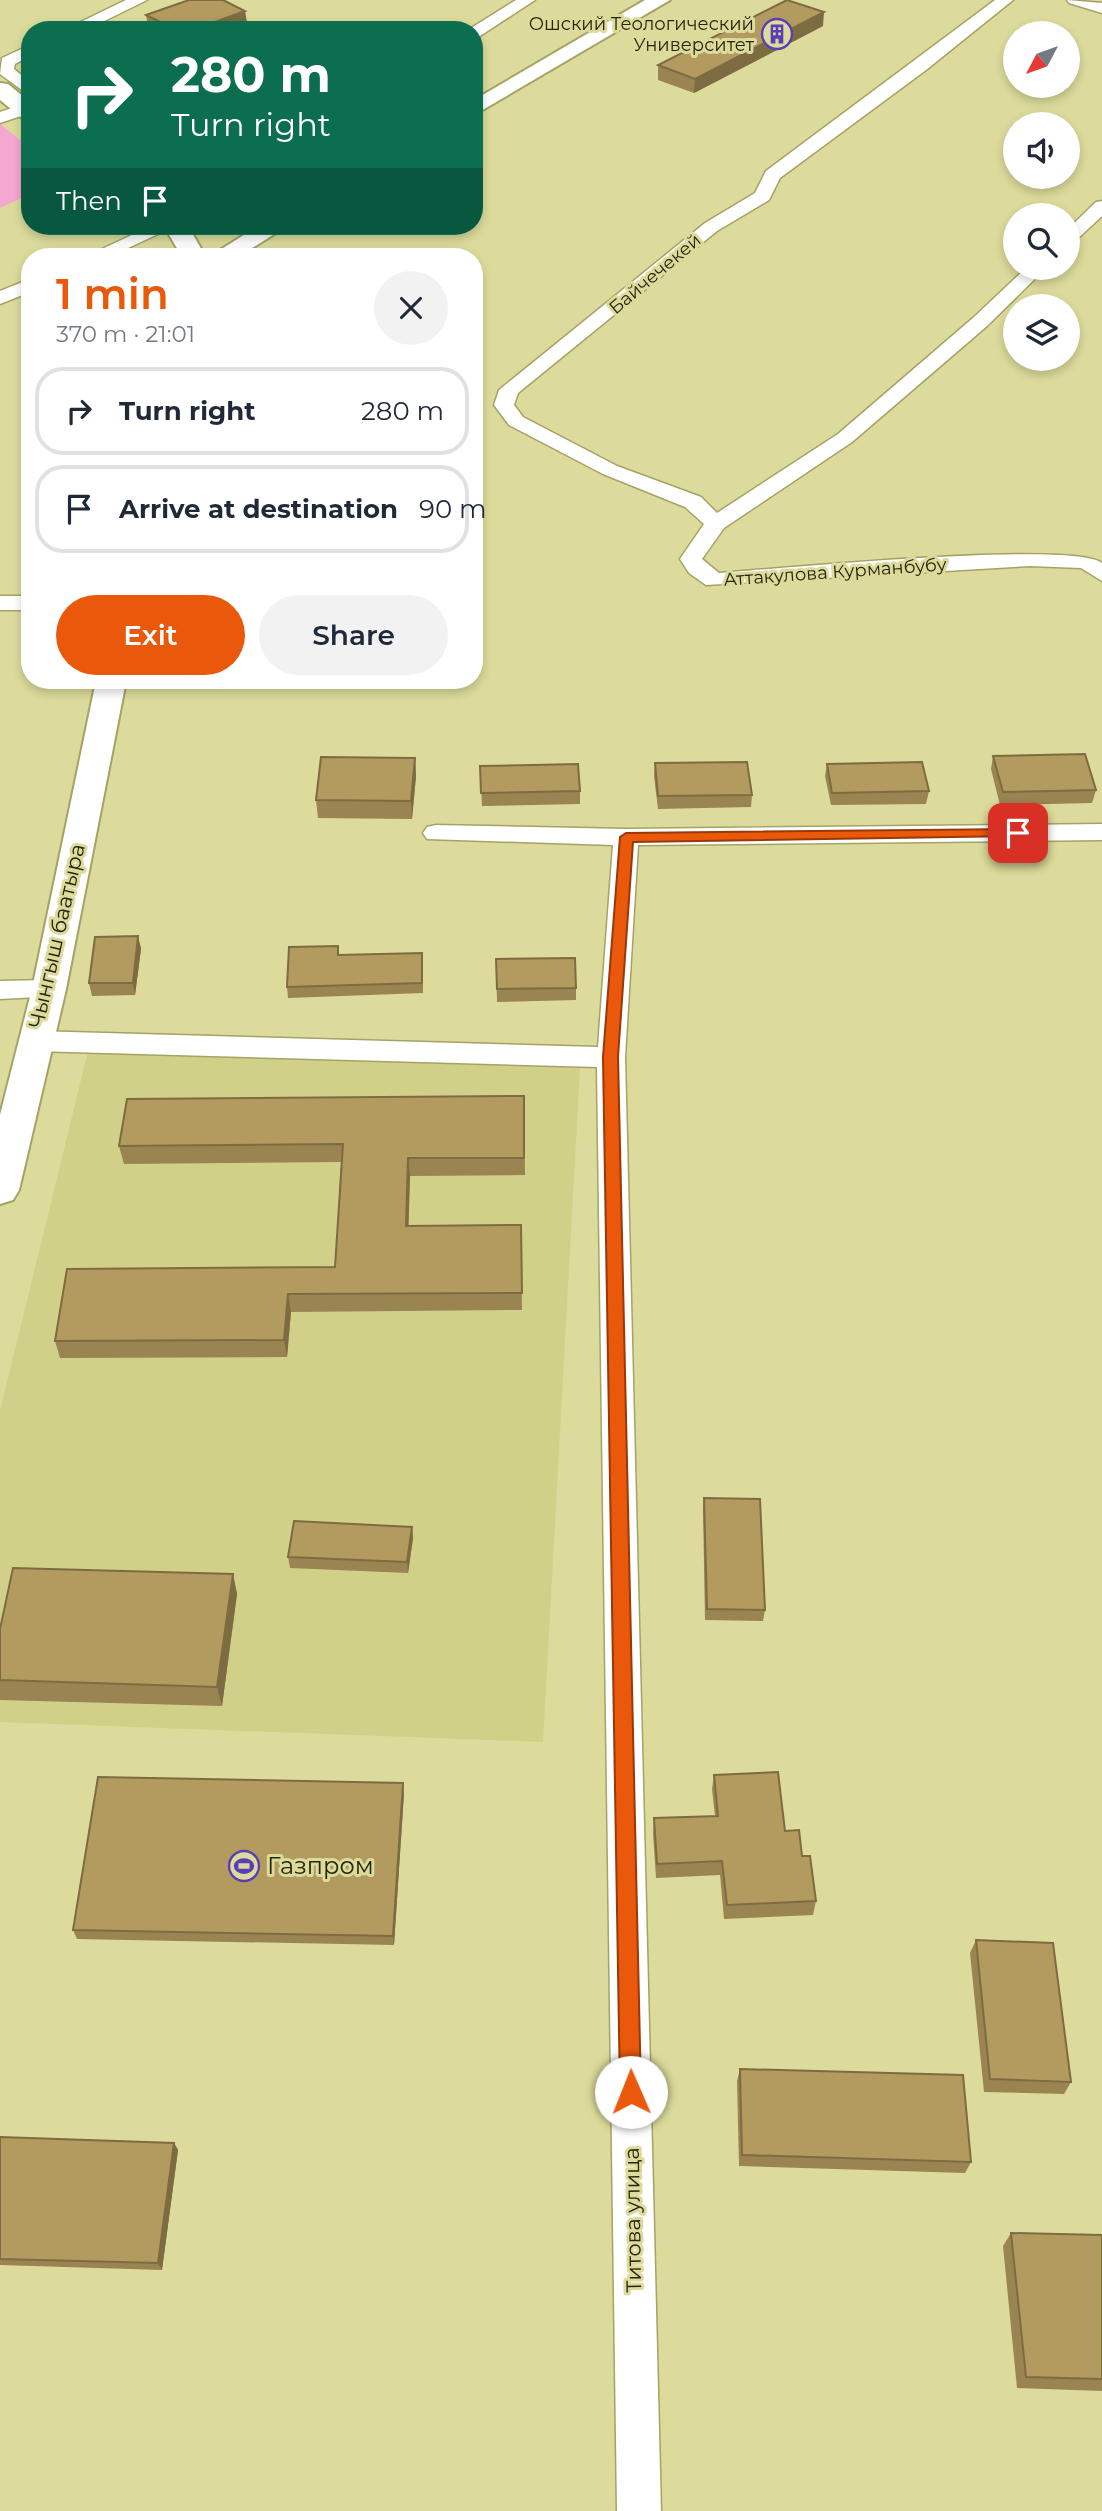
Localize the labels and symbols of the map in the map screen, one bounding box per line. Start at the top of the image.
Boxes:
place label: Ошский Теологический Университет [529,13,754,56]
building icon: Ошский Теологический Университет [760,17,794,51]
north arrow [1003,21,1080,98]
street label: Байчечекей [604,229,706,319]
street label: Аттакулова Курманбубу [723,553,947,591]
pin [988,803,1048,863]
street label: Чынгыш баатыра [23,841,90,1030]
sports icon: Газпром [227,1849,261,1883]
place label: Газпром [267,1851,374,1880]
position arrow [594,2055,668,2129]
street label: Титова улица [619,2147,646,2293]

